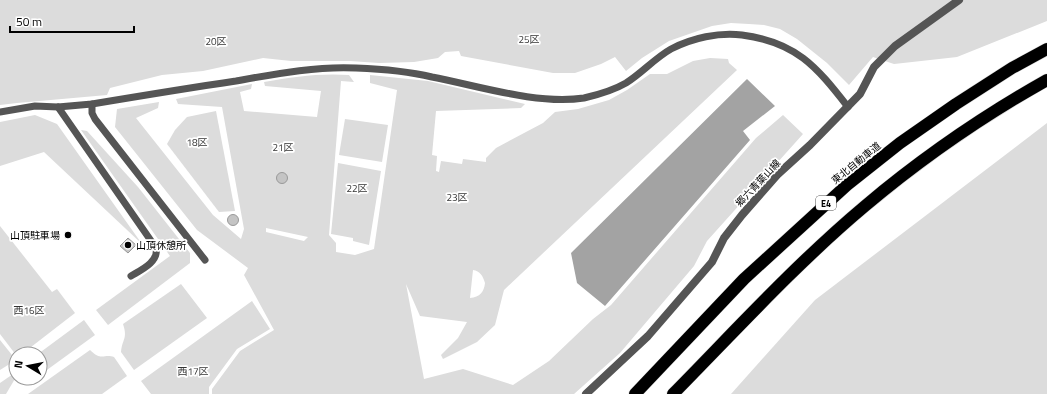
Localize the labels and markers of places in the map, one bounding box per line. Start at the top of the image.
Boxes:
place label: 山頂駐車場 [10,228,60,243]
marker: 山頂駐車場 [63,230,73,240]
place label: 山頂休憩所 [136,238,186,253]
marker: 山頂休憩所 [123,240,133,250]

